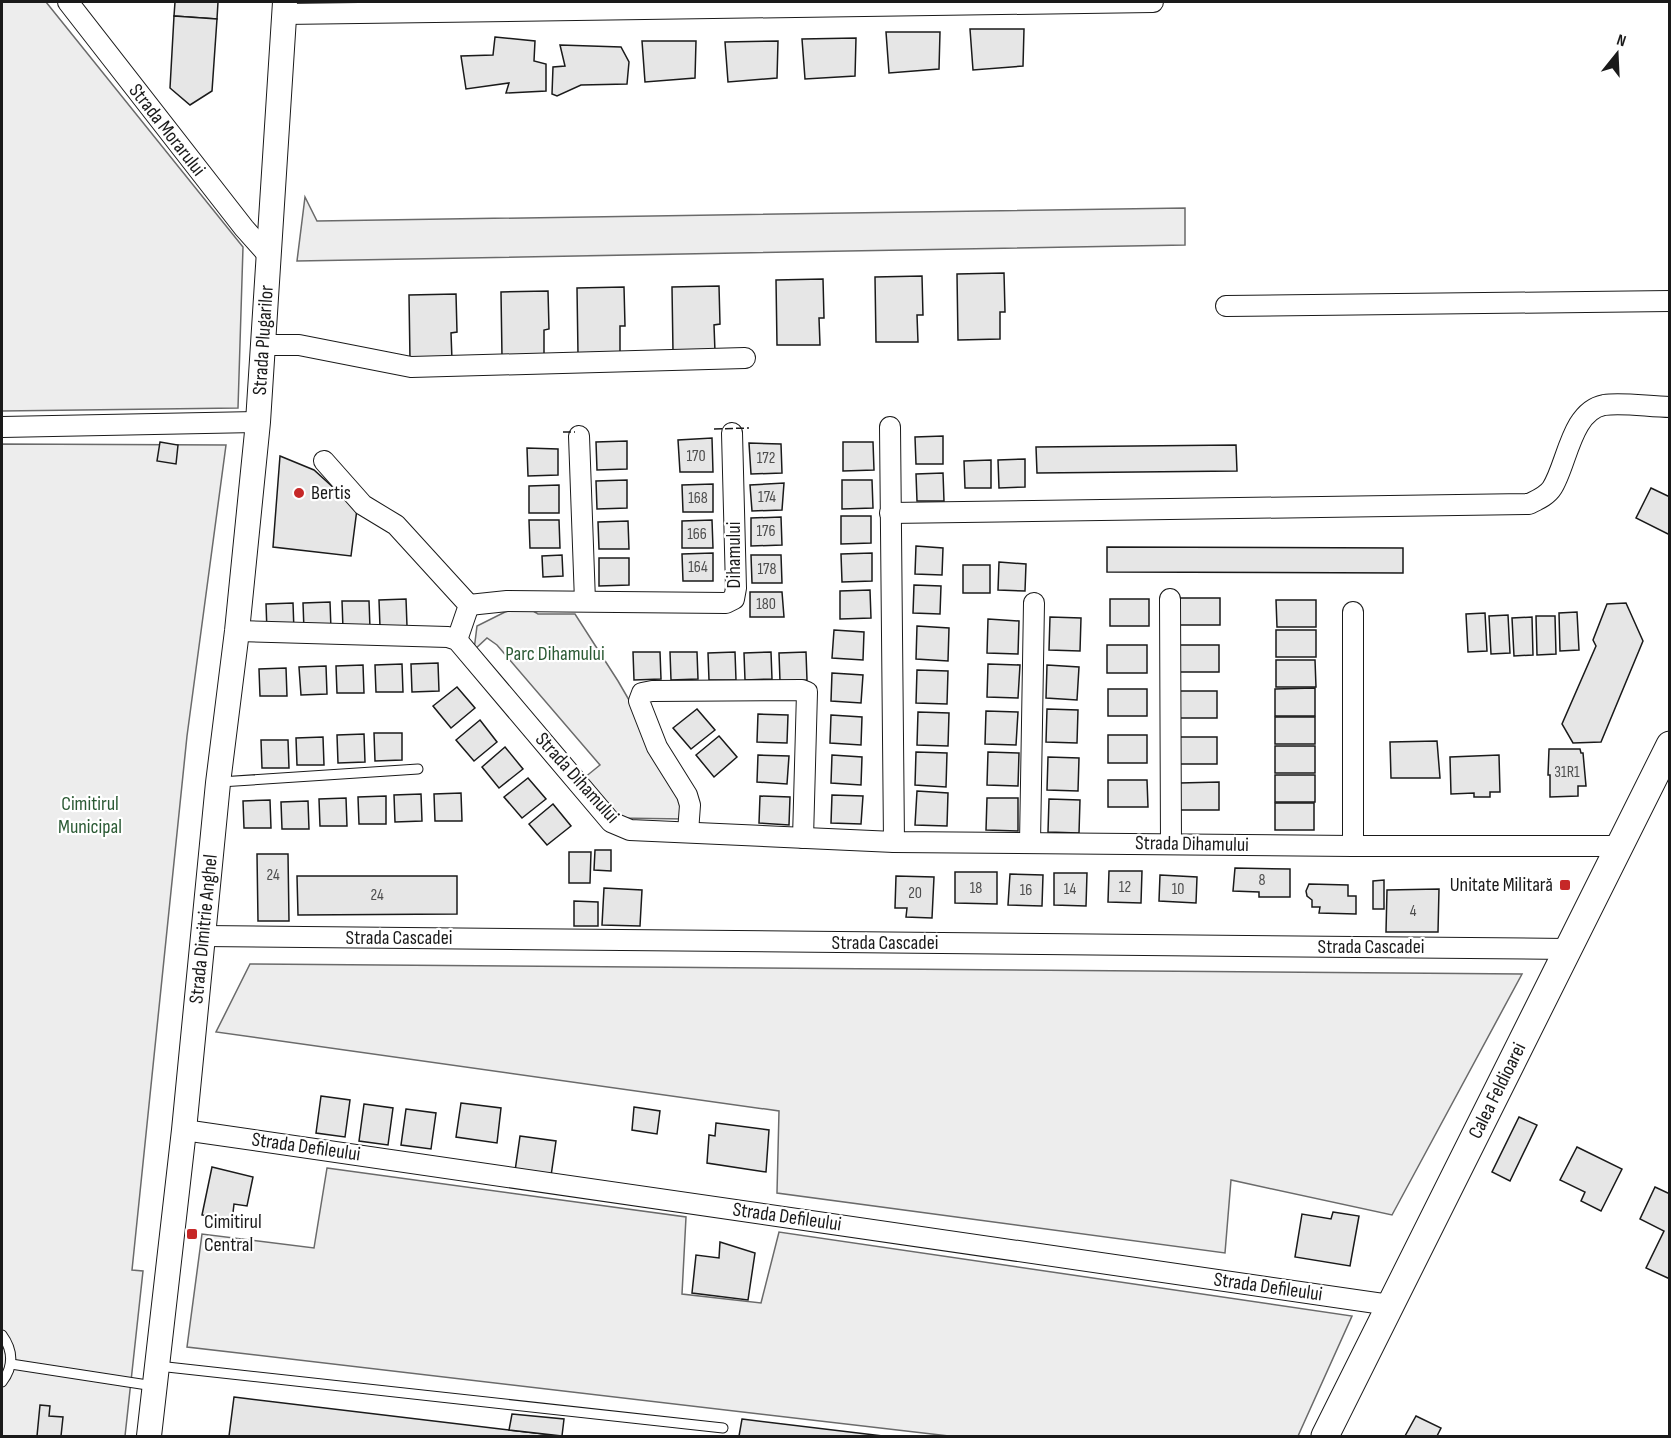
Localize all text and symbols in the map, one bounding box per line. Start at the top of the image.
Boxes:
north arrow [1587,24,1647,84]
text: N [1614,31,1628,52]
street label: Strada Morarului [124,79,210,181]
street label: Strada Plugarilor [248,284,279,396]
house number: 170 [686,447,706,466]
house number: 172 [757,449,775,468]
place label: Bertis [311,481,351,505]
marker: Bertis [292,486,306,500]
house number: 174 [758,488,776,507]
house number: 168 [688,489,708,508]
street label: Dihamului [722,522,746,588]
house number: 176 [757,522,775,541]
house number: 166 [687,525,707,544]
house number: 164 [688,558,708,577]
house number: 178 [758,560,776,579]
house number: 180 [756,595,776,614]
park label: Parc Dihamului [505,642,605,666]
street label: Strada Dihamului [530,728,624,828]
house number: 31R1 [1554,763,1580,782]
park label: Cimitirul Municipal [58,792,122,839]
street label: Strada Dihamului [1135,831,1249,857]
street label: Strada Dimitrie Anghel [184,853,223,1005]
house number: 24 [266,866,280,885]
house number: 8 [1258,871,1266,890]
place label: Unitate Militară [1450,873,1553,897]
house number: 12 [1119,878,1131,897]
marker: Unitate Militară [1558,878,1572,892]
house number: 18 [970,879,982,898]
house number: 14 [1064,880,1076,899]
house number: 10 [1172,880,1184,899]
house number: 16 [1020,881,1032,900]
house number: 20 [908,884,922,903]
house number: 24 [370,886,384,905]
house number: 4 [1410,902,1417,921]
street label: Strada Cascadei [346,926,452,950]
street label: Strada Cascadei [832,931,938,955]
street label: Strada Cascadei [1318,935,1424,959]
street label: Calea Feldioarei [1463,1039,1531,1143]
street label: Strada Defileului [250,1127,362,1167]
street label: Strada Defileului [731,1197,843,1237]
place label: Cimitirul Central [204,1210,262,1257]
marker: Cimitirul Central [185,1227,199,1241]
street label: Strada Defileului [1212,1267,1324,1307]

